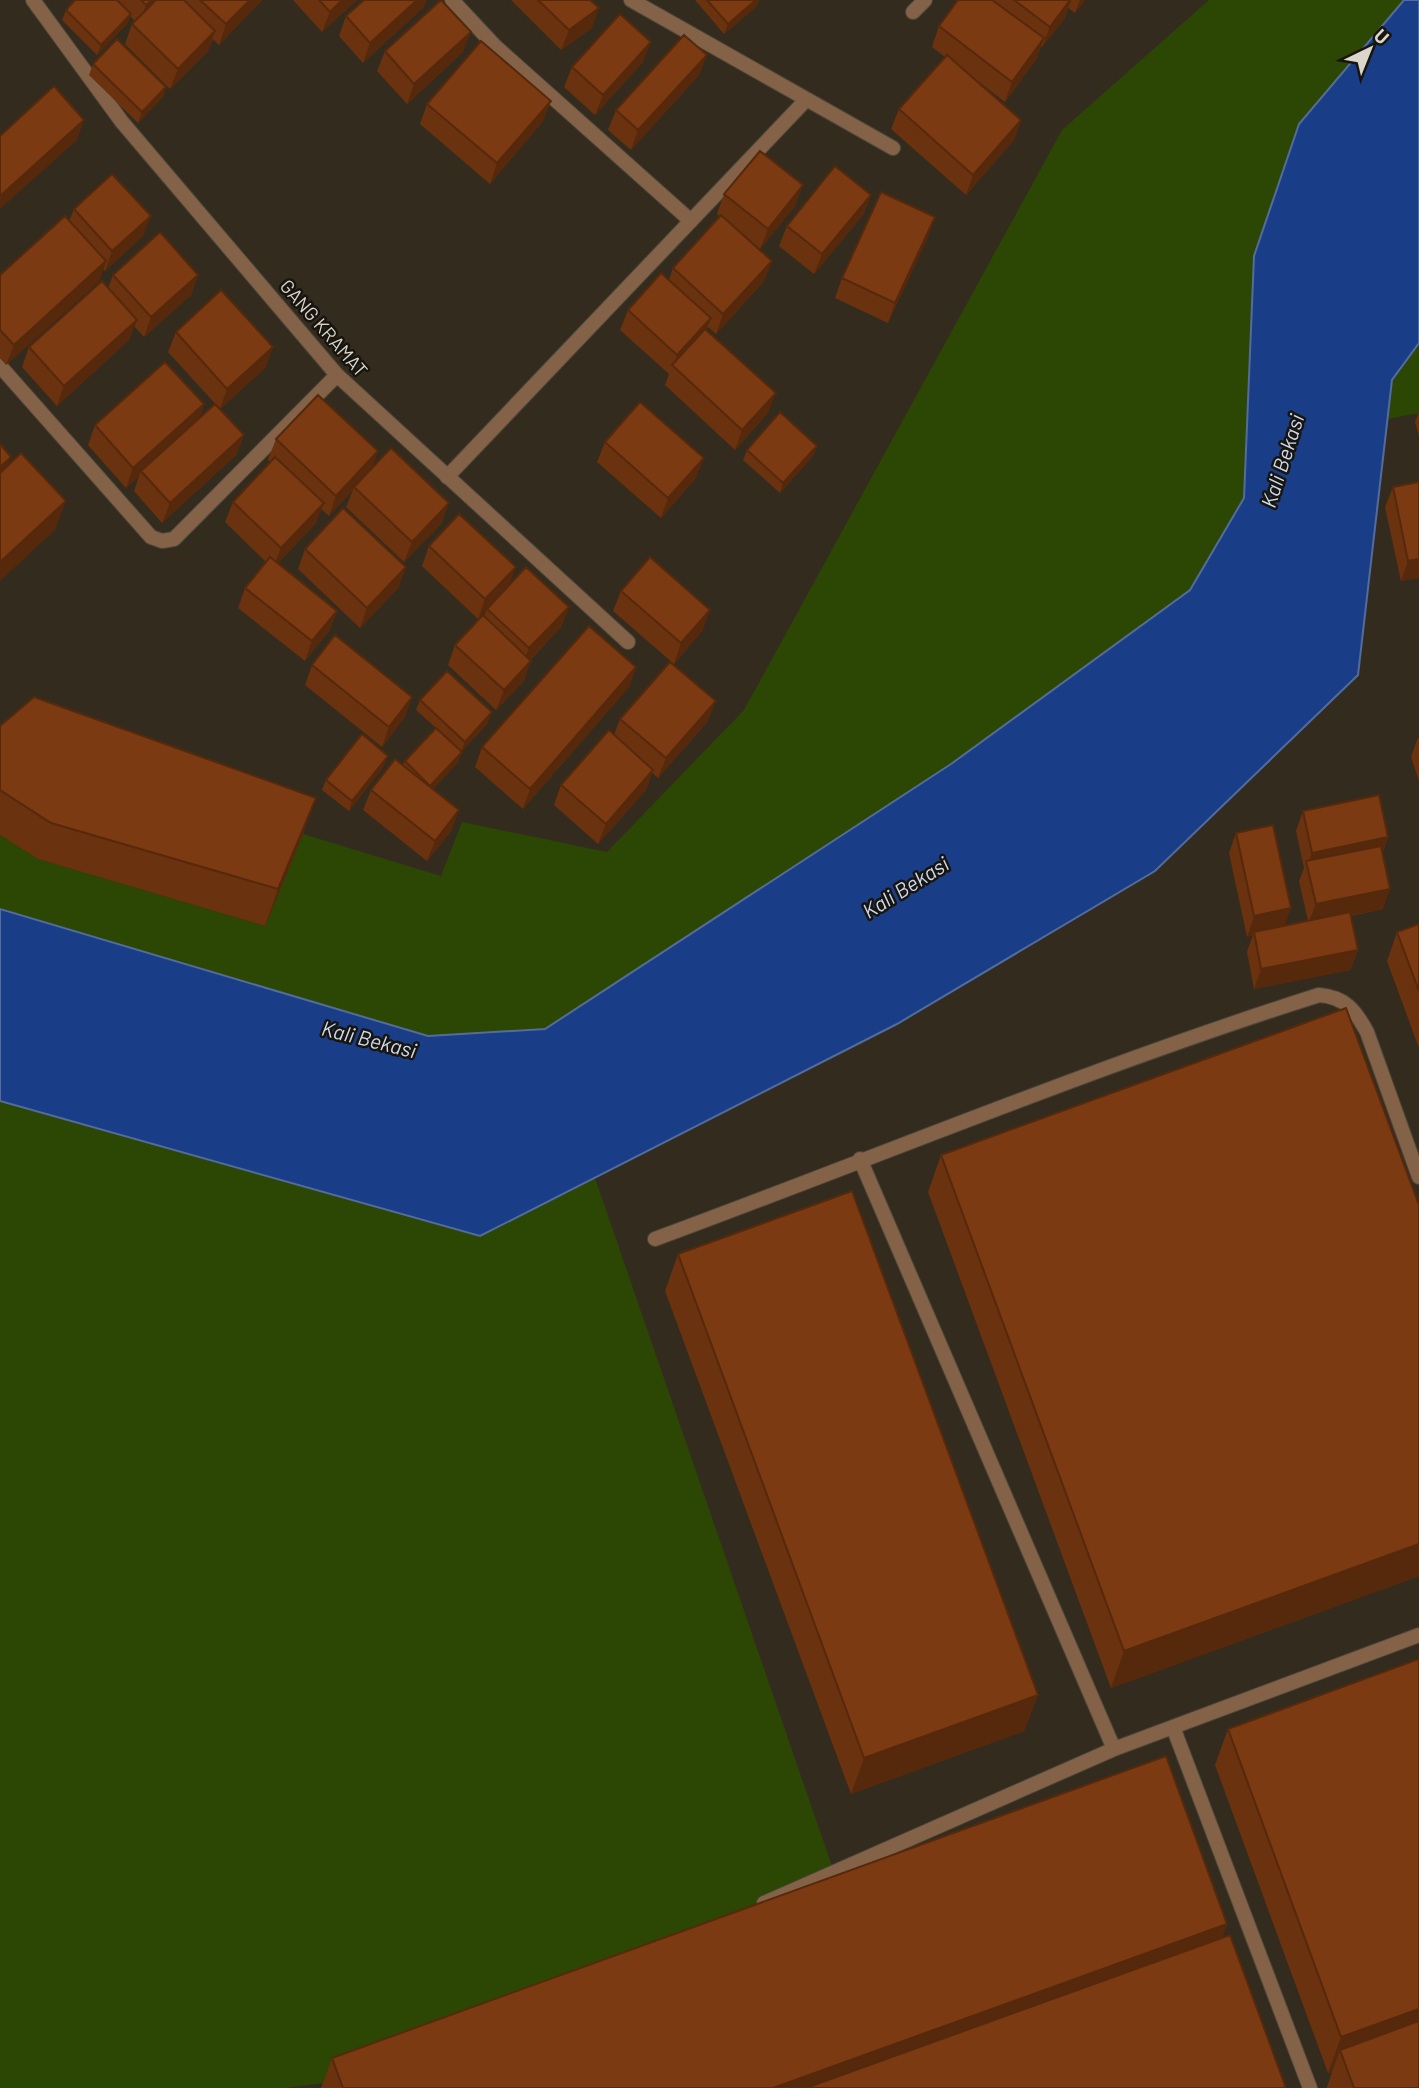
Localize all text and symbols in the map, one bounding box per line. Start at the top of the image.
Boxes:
north arrow [1335,14,1405,84]
text: U [1370,24,1394,49]
street label: GANG KRAMAT [276,274,373,381]
water label: Kali Bekasi [1255,410,1309,510]
water label: Kali Bekasi [857,850,954,923]
water label: Kali Bekasi [319,1015,420,1063]

